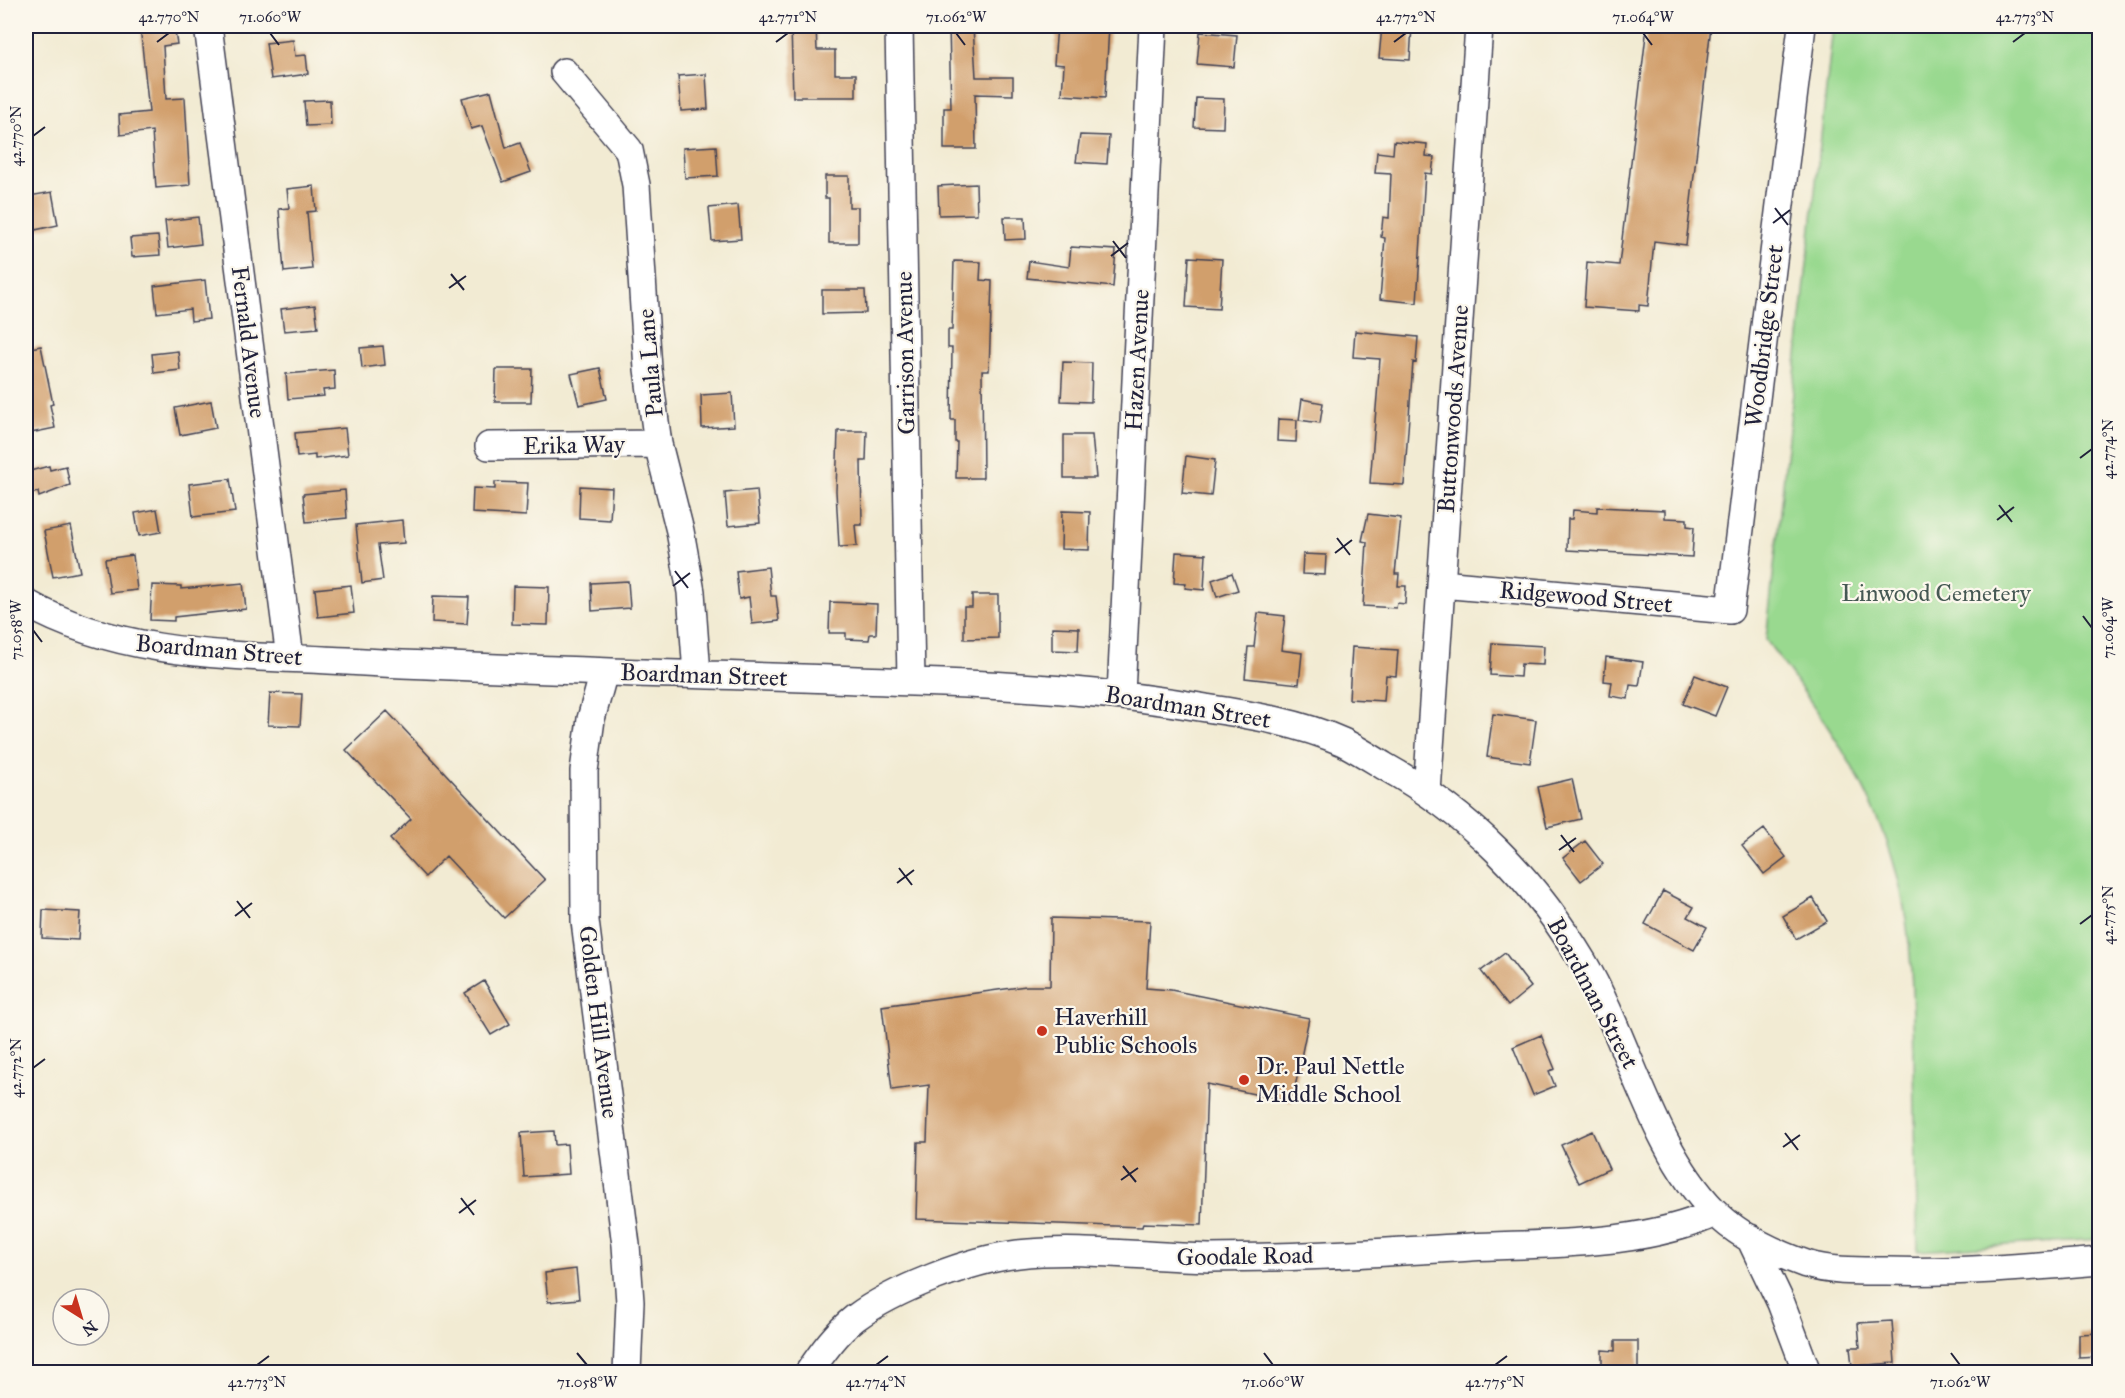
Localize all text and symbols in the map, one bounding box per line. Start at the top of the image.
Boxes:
text: 42.770°N [138,8,200,26]
text: 71.060°W [239,8,302,26]
text: 42.771°N [759,8,817,26]
text: 71.062°W [926,8,987,26]
text: 42.772°N [1376,8,1436,26]
text: 71.064°W [1612,8,1675,26]
text: 42.773°N [1996,8,2054,26]
text: 42.770°N [7,105,25,167]
street label: Woodbridge Street [1738,243,1790,429]
street label: Fernald Avenue [225,264,273,420]
street label: Garrison Avenue [889,271,921,435]
street label: Hazen Avenue [1118,288,1156,432]
street label: Buttonwoods Avenue [1431,304,1475,514]
street label: Paula Lane [630,307,670,419]
text: 42.774°N [2099,419,2117,479]
street label: Erika Way [523,429,626,461]
street label: Ridgewood Street [1498,574,1674,620]
park label: Linwood Cemetery [1841,578,2032,608]
text: 71.064°W [2099,596,2117,659]
text: 71.058°W [7,599,25,660]
street label: Boardman Street [134,628,304,672]
street label: Boardman Street [620,657,789,693]
street label: Boardman Street [1103,679,1273,735]
text: 42.775°N [2099,885,2117,945]
street label: Boardman Street [1540,912,1646,1074]
street label: Golden Hill Avenue [572,924,626,1120]
place label: Haverhill Public Schools [1054,1002,1197,1060]
marker: Haverhill Public Schools [1035,1024,1049,1038]
text: 42.772°N [7,1038,25,1098]
place label: Dr. Paul Nettle Middle School [1256,1051,1405,1109]
marker: Dr. Paul Nettle Middle School [1237,1073,1251,1087]
street label: Goodale Road [1176,1240,1314,1272]
north arrow [51,1287,111,1347]
text: N [78,1317,101,1341]
text: 42.773°N [228,1373,286,1391]
text: 71.058°W [557,1373,618,1391]
text: 42.774°N [846,1373,906,1391]
text: 71.060°W [1242,1373,1305,1391]
text: 42.775°N [1465,1373,1525,1391]
text: 71.062°W [1930,1373,1991,1391]

